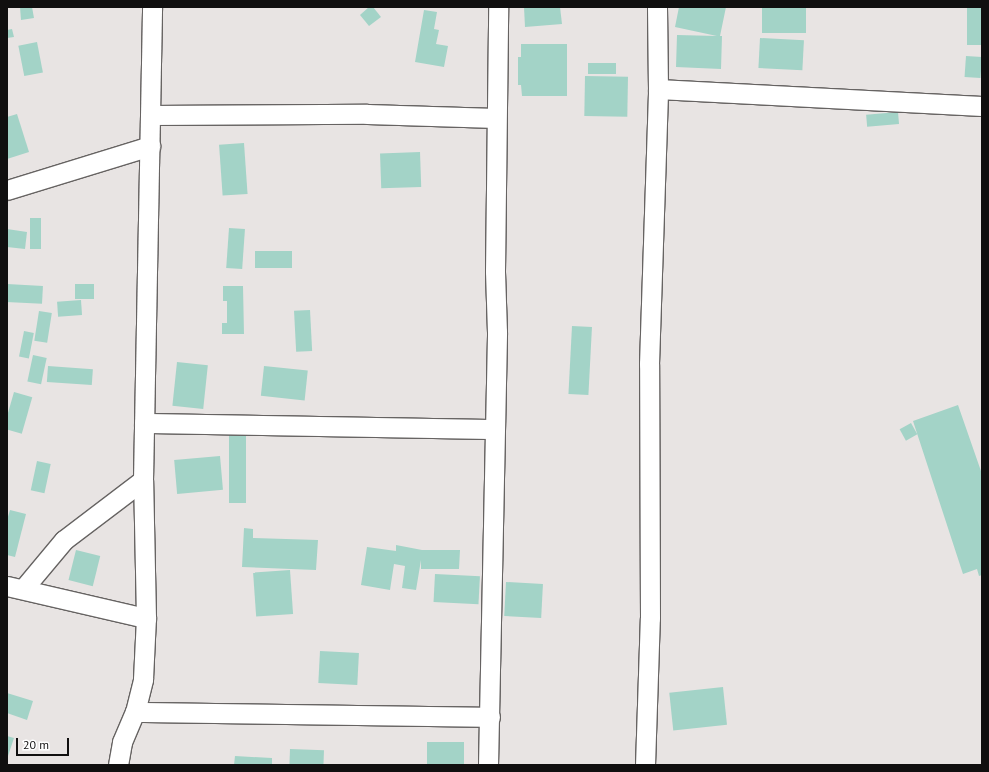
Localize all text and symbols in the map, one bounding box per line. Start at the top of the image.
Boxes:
scale bar [18,730,71,756]
text: 20 m [23,737,49,752]

